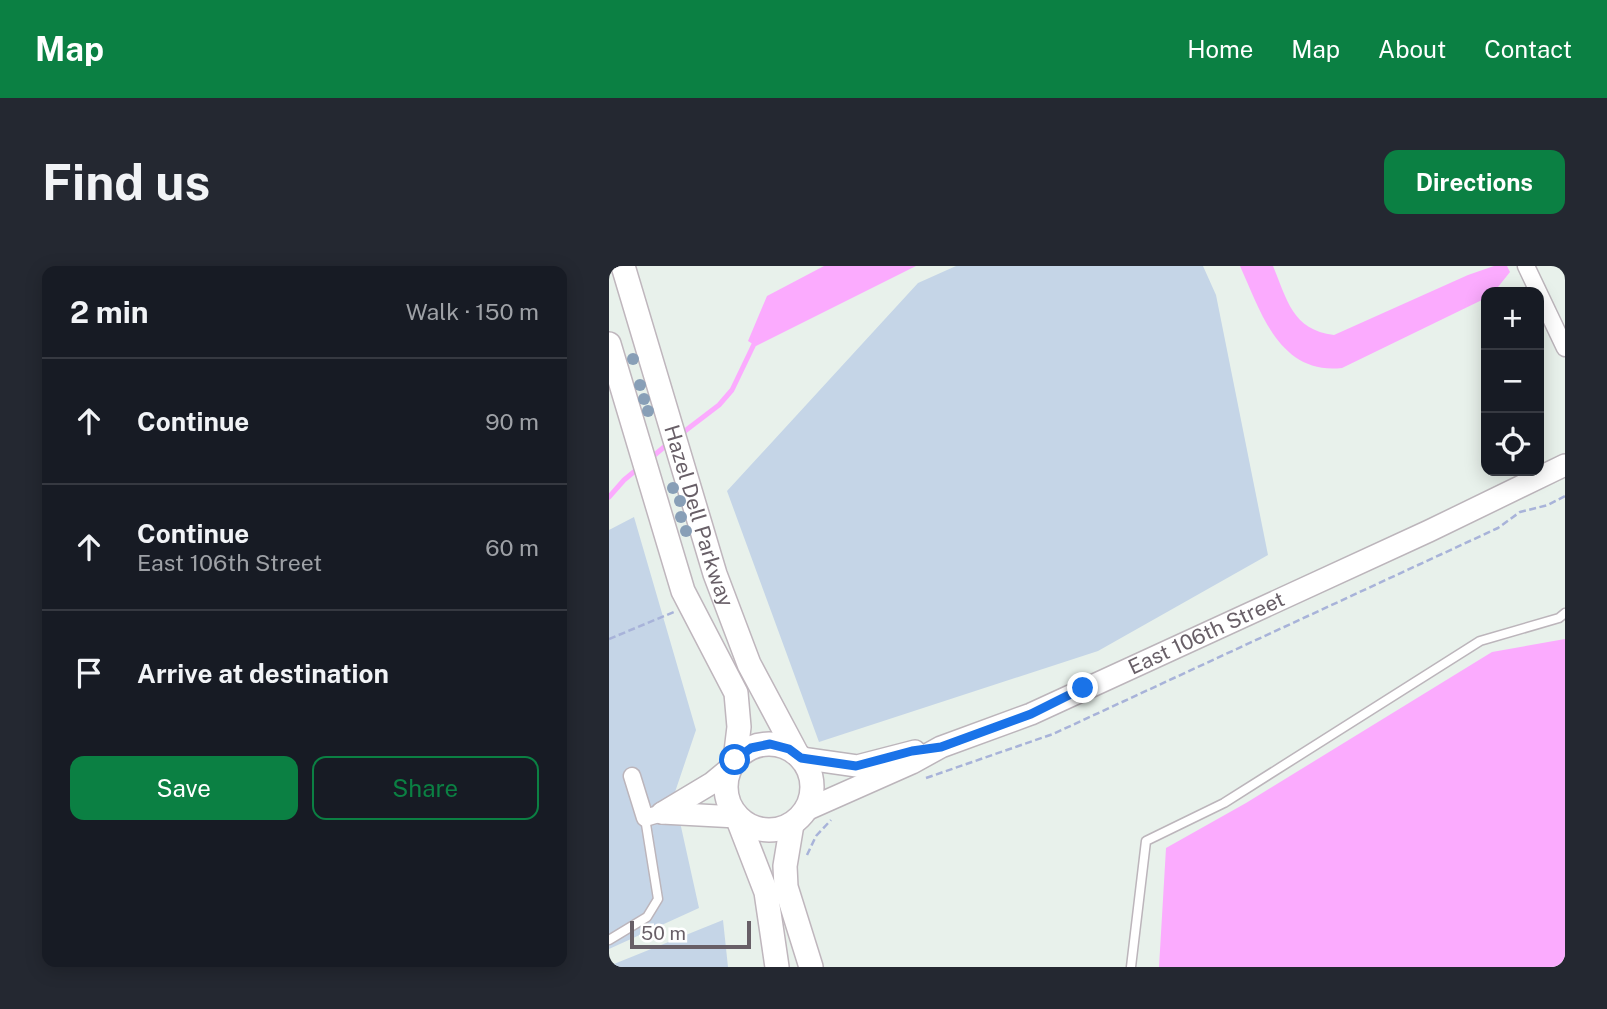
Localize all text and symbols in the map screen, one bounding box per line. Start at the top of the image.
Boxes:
text: Map [35,30,104,68]
text: Home [1187,35,1253,63]
text: Map [1291,35,1340,63]
text: About [1378,35,1446,63]
text: Contact [1484,35,1572,63]
button: Directions [1384,150,1565,214]
text: Find us [42,153,210,211]
map controls [1481,287,1544,476]
button: + [1481,287,1544,350]
text: 2 min [70,294,149,330]
text: Walk · 150 m [406,298,539,325]
button: − [1481,350,1544,413]
icon: ahead [70,402,108,440]
text: Continue [137,406,249,437]
text: 90 m [485,408,539,435]
button: locate [1481,413,1544,476]
street label: Hazel Dell Parkway [659,422,739,610]
text: Continue [137,518,249,549]
icon: ahead [70,528,108,566]
text: 60 m [485,534,539,561]
text: East 106th Street [137,549,322,576]
street label: East 106th Street [1124,586,1288,680]
icon: arrive [70,654,108,692]
text: Arrive at destination [137,658,389,689]
route end [1067,672,1098,703]
route start [719,744,750,775]
button: Save [70,756,298,820]
button: Share [312,756,539,820]
scale bar [630,918,751,950]
text: 50 m [641,922,686,944]

